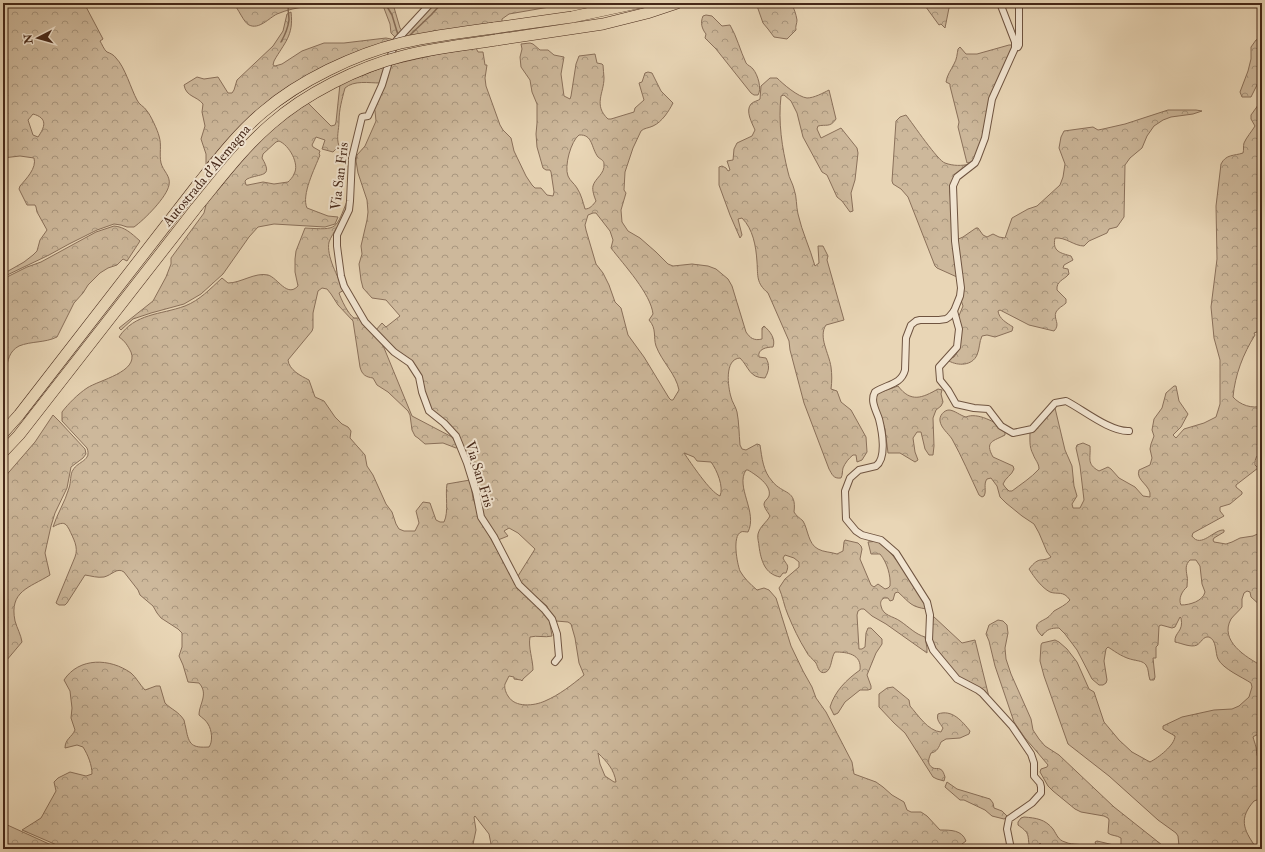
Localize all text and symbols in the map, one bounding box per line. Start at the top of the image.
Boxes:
north arrow [18,18,58,58]
text: N [21,32,36,46]
street label: Autostrada d'Alemagna [158,121,254,231]
street label: Via San Fris [327,141,352,211]
street label: Via San Fris [461,439,498,509]

